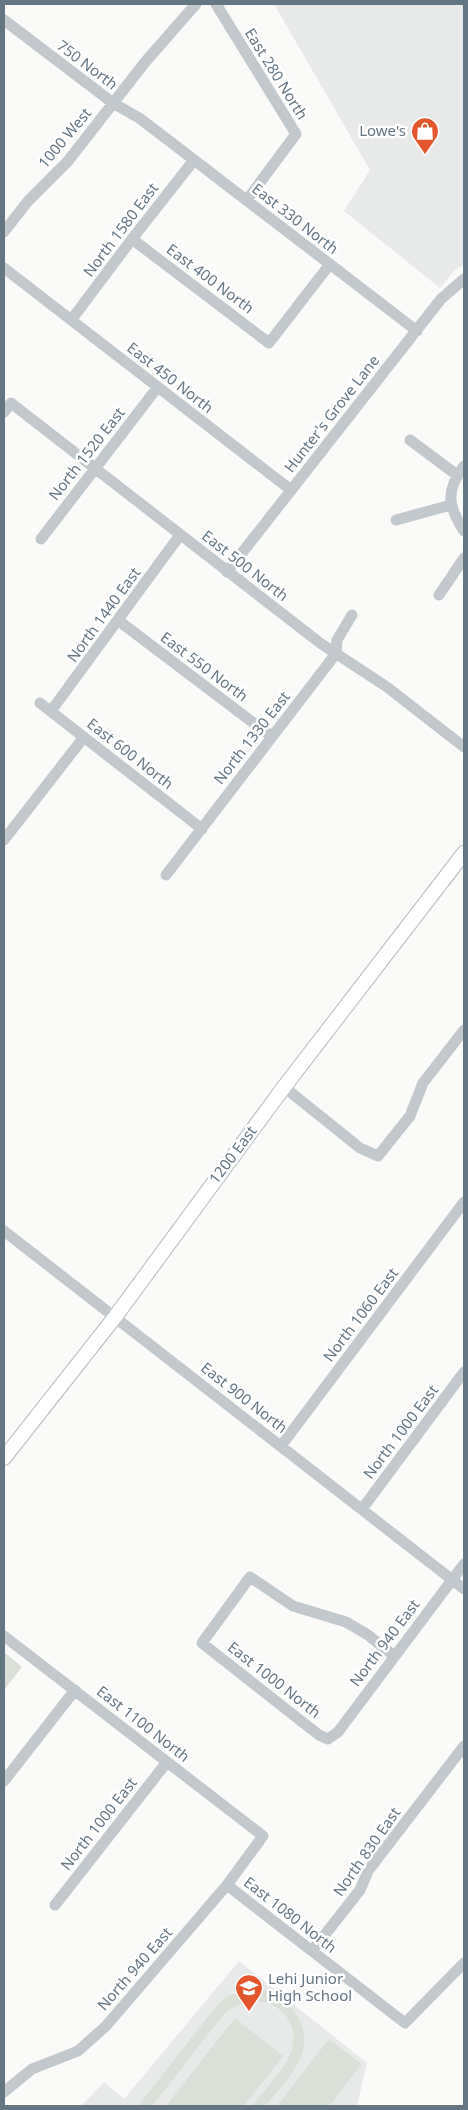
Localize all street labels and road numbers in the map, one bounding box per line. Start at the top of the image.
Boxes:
street label: East 280 North [241,24,313,123]
street label: 750 North [53,35,122,94]
street label: 1000 West [33,103,96,172]
street label: North 1580 East [78,178,162,280]
street label: East 330 North [248,178,343,258]
street label: East 400 North [163,239,258,318]
street label: East 450 North [123,337,218,417]
street label: Hunter's Grove Lane [279,351,383,476]
street label: North 1520 East [44,402,129,504]
street label: East 500 North [198,525,293,605]
street label: North 1440 East [62,562,145,666]
street label: East 550 North [157,627,252,706]
street label: North 1330 East [209,686,294,788]
street label: East 600 North [83,713,178,793]
street label: 1200 East [204,1121,261,1187]
street label: North 1060 East [318,1263,402,1365]
street label: East 900 North [197,1357,292,1437]
street label: North 1000 East [358,1380,442,1482]
street label: North 940 East [345,1594,424,1690]
street label: East 1000 North [224,1637,325,1722]
street label: East 1100 North [93,1681,194,1766]
street label: North 1000 East [56,1772,141,1874]
street label: North 830 East [328,1803,405,1900]
street label: East 1080 North [240,1872,341,1957]
street label: North 940 East [92,1922,176,2014]

